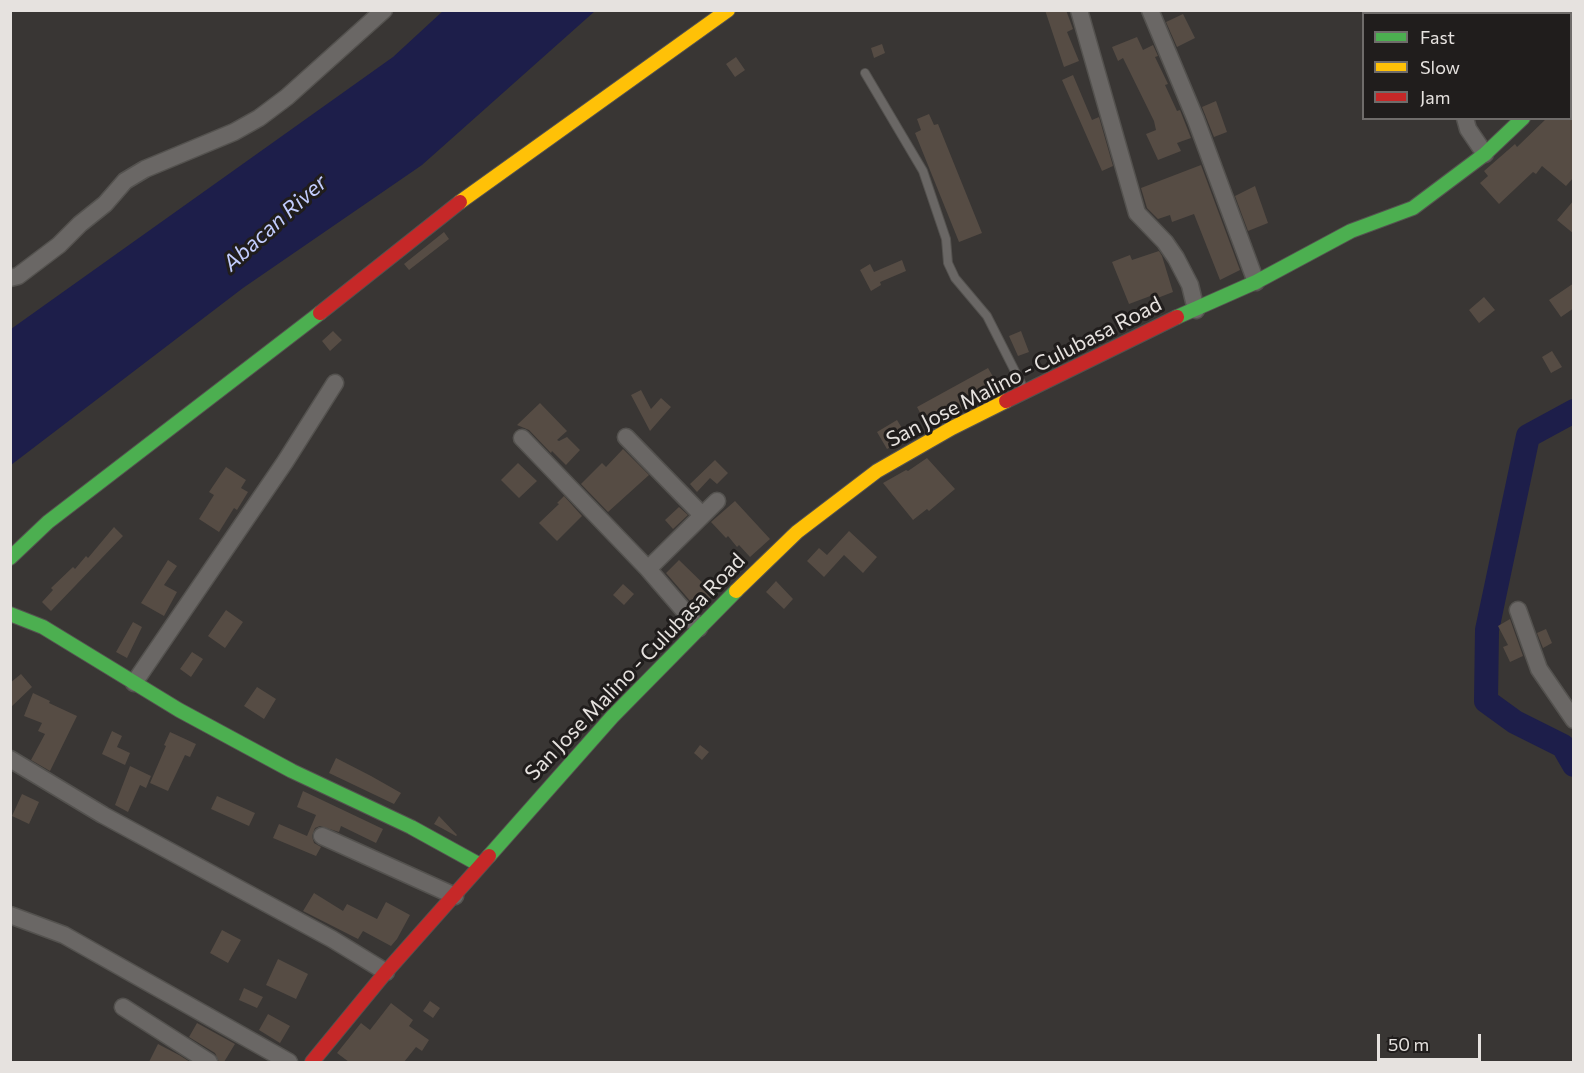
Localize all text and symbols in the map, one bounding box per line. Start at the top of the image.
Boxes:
legend [1362,12,1572,120]
text: Fast [1420,26,1455,48]
text: Slow [1420,56,1460,78]
text: Jam [1420,86,1450,108]
water label: Abacan River [218,169,332,277]
street label: San Jose Malino - Culubasa Road [882,291,1166,453]
street label: San Jose Malino - Culubasa Road [520,548,750,786]
scale bar [1380,1022,1484,1060]
text: 50 m [1388,1033,1429,1055]

